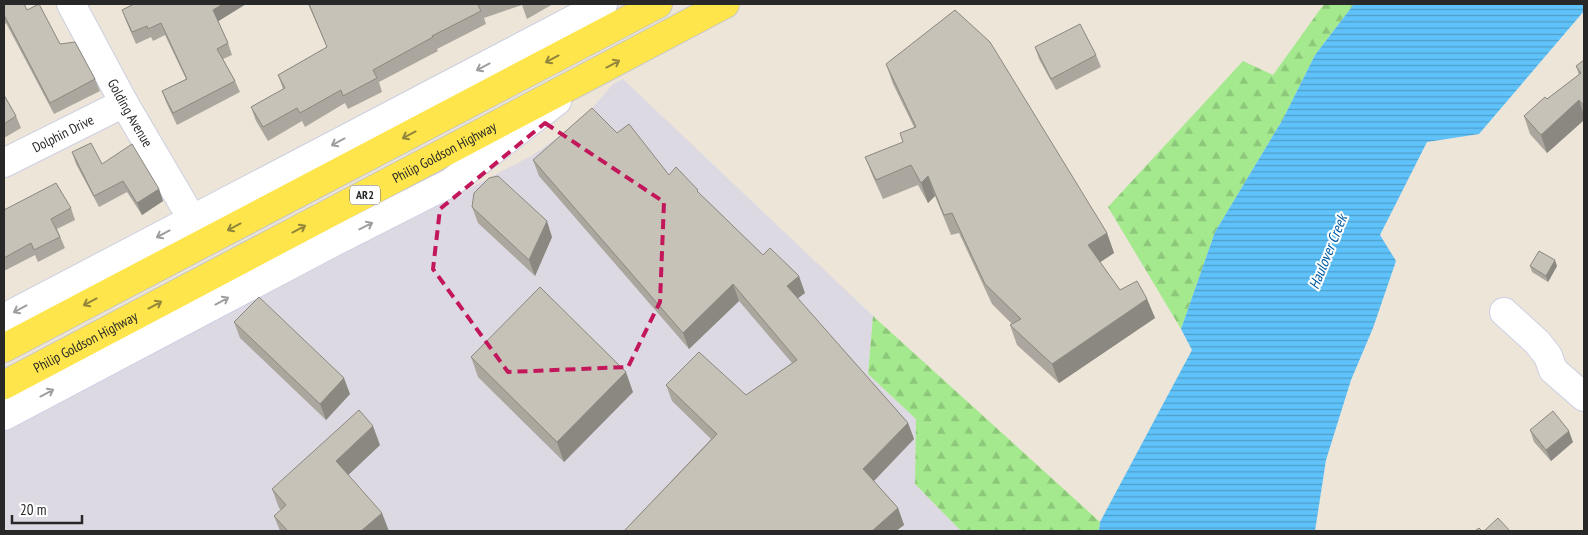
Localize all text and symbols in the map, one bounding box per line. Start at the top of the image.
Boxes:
one-way arrow [545,54,560,64]
one-way arrow [605,59,620,68]
one-way arrow [475,62,490,72]
street label: Golding Avenue [104,76,157,150]
street label: Dolphin Drive [29,110,97,156]
street label: Philip Goldson Highway [389,117,500,187]
one-way arrow [401,130,416,140]
one-way arrow [331,137,346,147]
road number: AR2 [350,186,380,204]
water label: Haulover Creek [1304,210,1352,292]
one-way arrow [358,221,373,230]
one-way arrow [227,223,242,232]
one-way arrow [291,224,306,234]
one-way arrow [156,229,171,239]
one-way arrow [214,296,229,306]
one-way arrow [83,298,98,307]
one-way arrow [148,300,163,310]
one-way arrow [13,305,28,315]
street label: Philip Goldson Highway [30,307,141,377]
one-way arrow [39,388,54,397]
scale bar [12,492,82,524]
text: 20 m [20,500,46,519]

